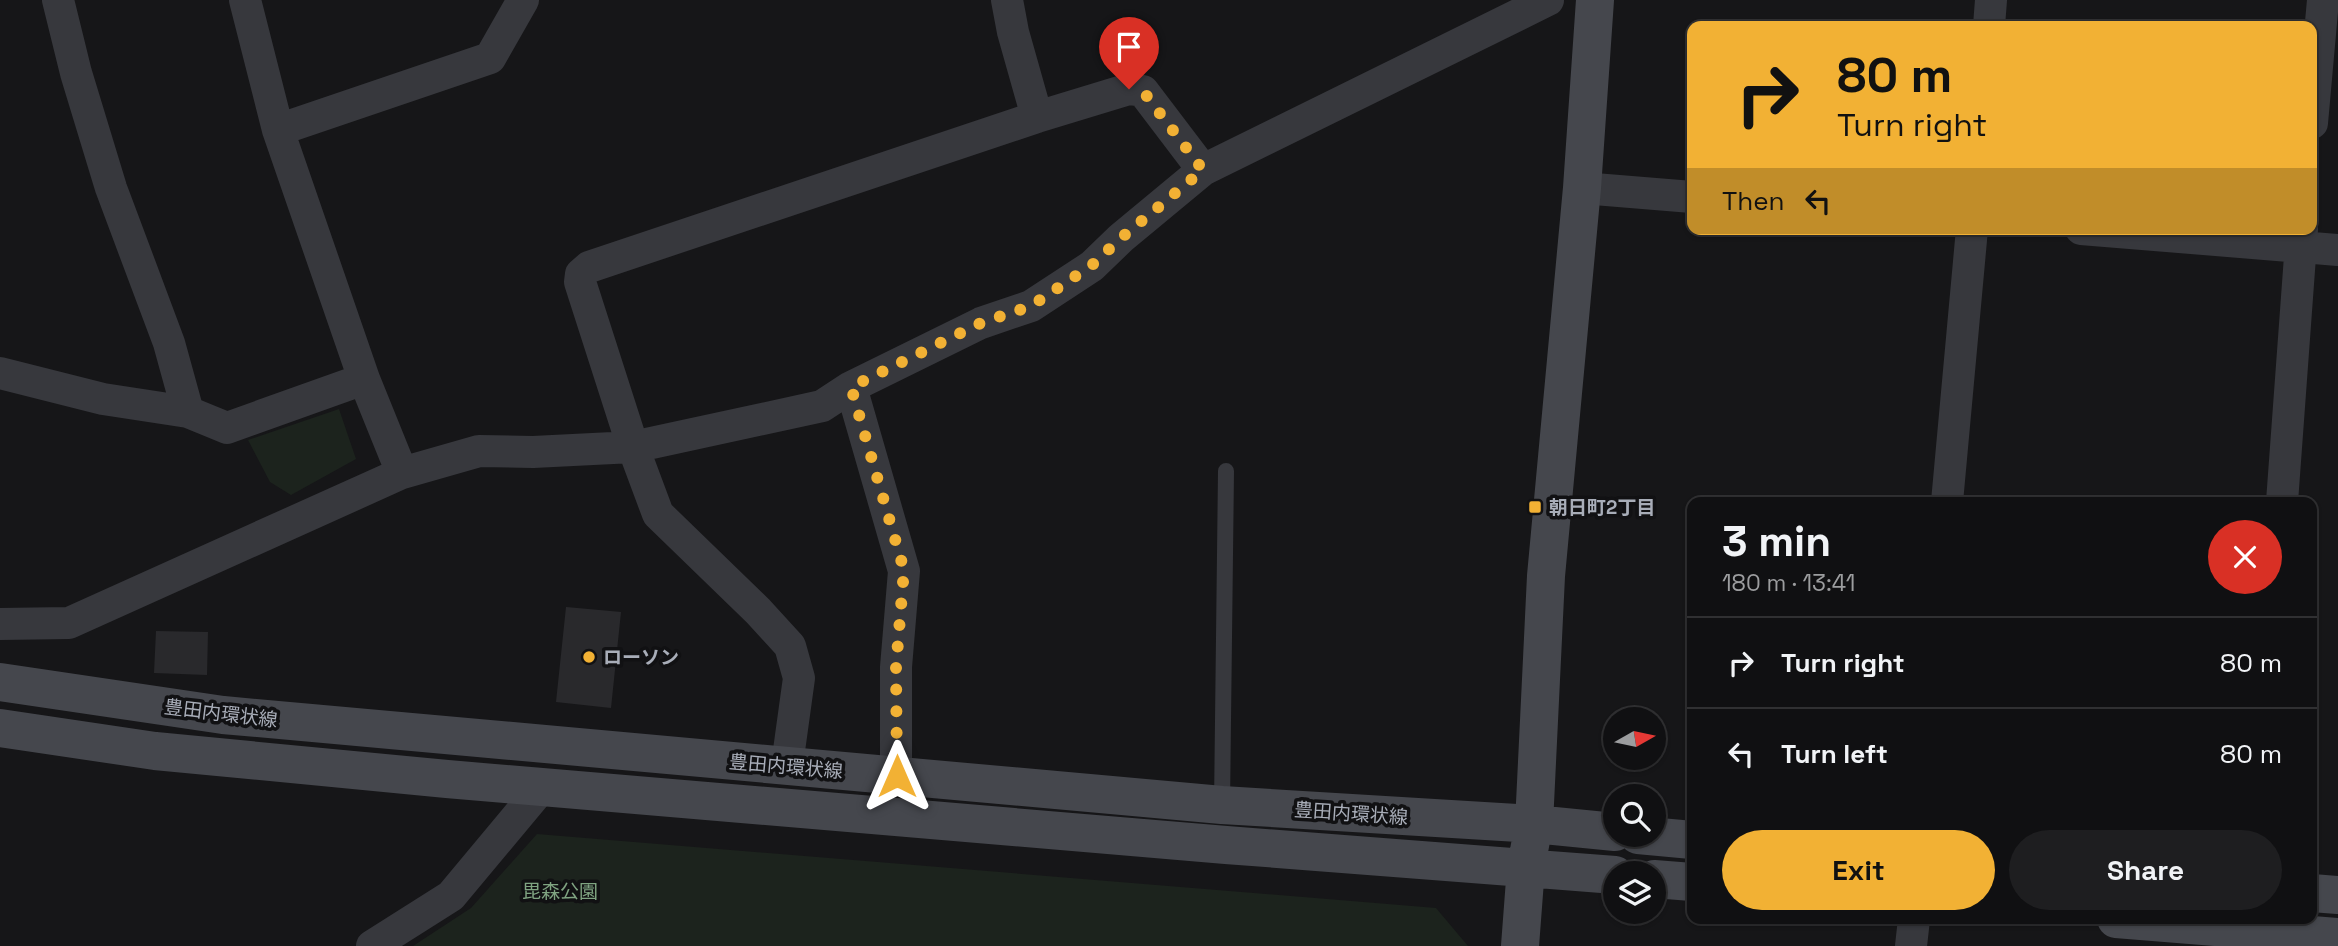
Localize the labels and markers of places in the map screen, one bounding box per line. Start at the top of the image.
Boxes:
pin [1099,17,1159,89]
place label: 朝日町2丁目 [1549,495,1655,520]
marker: 朝日町2丁目 [1527,499,1543,515]
place label: ローソン [603,645,679,670]
marker: ローソン [581,649,597,665]

